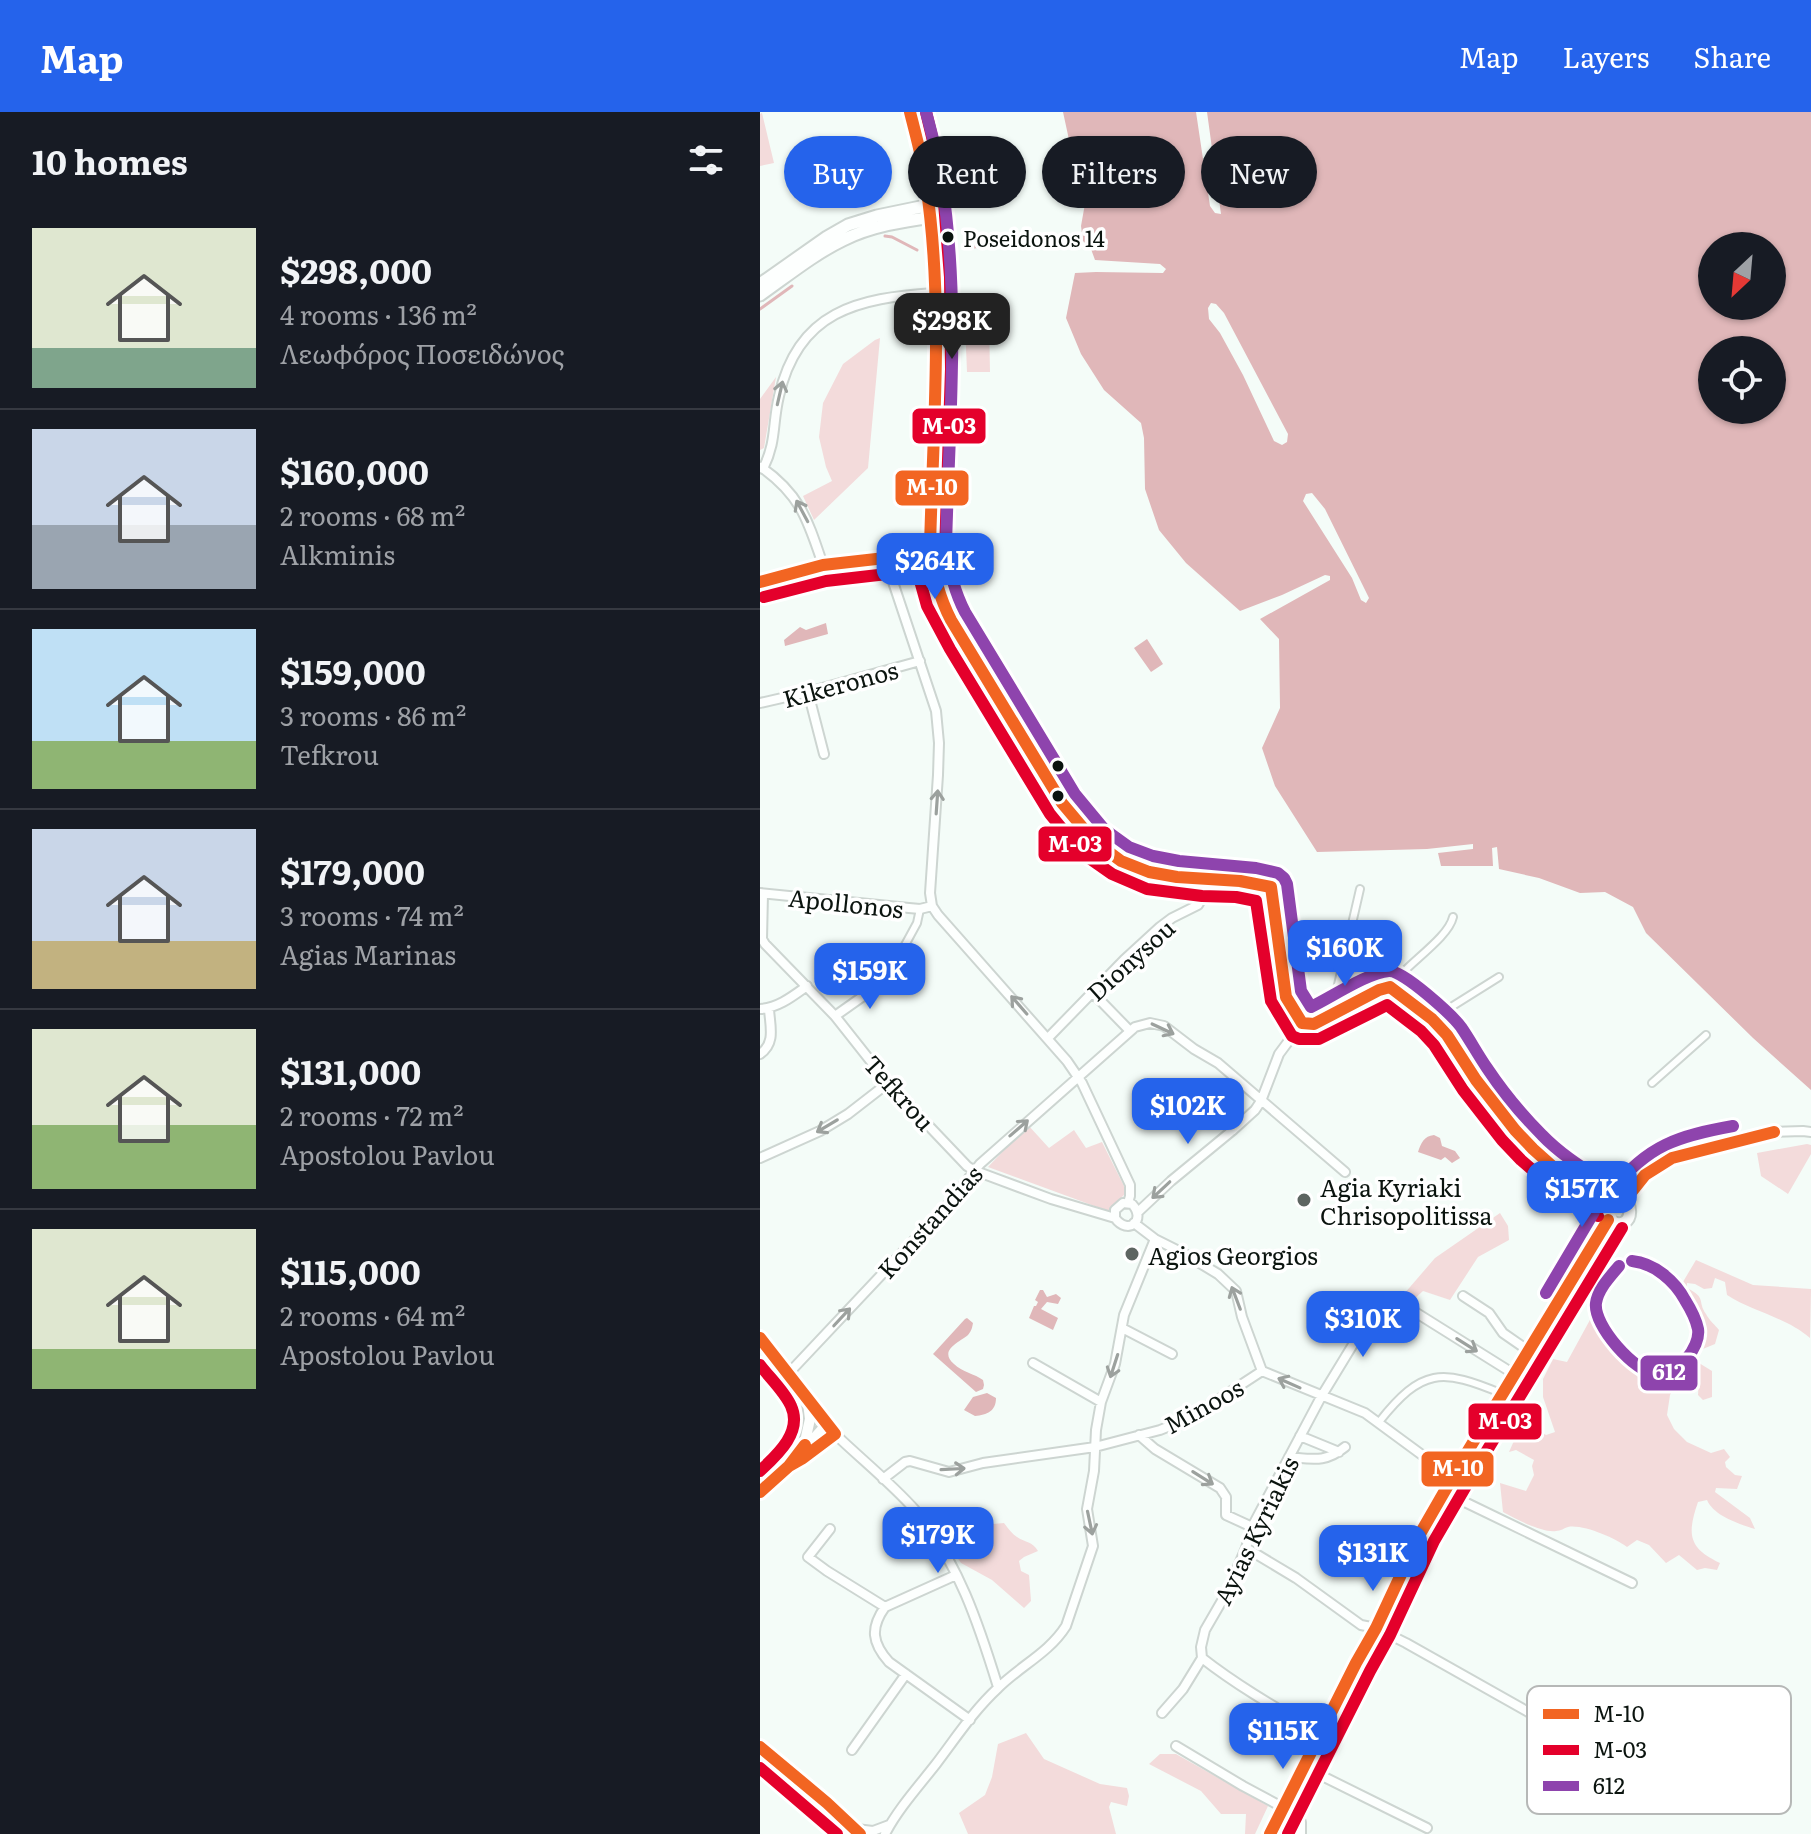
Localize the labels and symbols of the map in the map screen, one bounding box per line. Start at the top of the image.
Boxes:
place label: Poseidonos 14 [963,221,1105,254]
marker: Poseidonos 14 [940,229,956,245]
north arrow [1698,232,1786,320]
pin: $298K [896,293,1008,361]
one-way arrow [774,381,789,407]
line badge: M-03 [911,407,987,445]
text: M-03 [922,408,976,441]
line badge: M-10 [894,469,970,507]
text: M-10 [906,469,958,502]
one-way arrow [793,500,809,523]
pin: $264K [879,533,991,601]
street label: Kikeronos [779,651,902,715]
unlabelled marker [1050,758,1066,774]
unlabelled marker [1050,788,1066,804]
one-way arrow [930,789,945,816]
line badge: M-03 [1037,825,1113,863]
text: M-03 [1048,826,1102,859]
street label: Apollonos [787,879,905,925]
street label: Dionysou [1078,910,1182,1008]
pin: $160K [1289,920,1401,988]
pin: $159K [814,943,926,1011]
one-way arrow [1010,995,1028,1015]
one-way arrow [1151,1022,1174,1037]
street label: Tefkrou [856,1046,944,1138]
pin: $102K [1132,1078,1244,1146]
one-way arrow [816,1118,839,1134]
one-way arrow [1009,1119,1029,1137]
street label: Konstandias [869,1156,990,1285]
pin: $157K [1526,1161,1638,1229]
place label: Agia Kyriaki Chrisopolitissa [1320,1169,1492,1232]
one-way arrow [1151,1180,1171,1199]
marker: Agia Kyriaki Chrisopolitissa [1295,1191,1313,1209]
place label: Agios Georgios [1148,1237,1318,1272]
marker: Agios Georgios [1123,1245,1141,1263]
one-way arrow [1228,1287,1242,1311]
pin: $310K [1307,1291,1419,1359]
one-way arrow [832,1307,851,1327]
one-way arrow [1455,1337,1478,1353]
one-way arrow [1106,1353,1120,1378]
line badge: 612 [1639,1354,1699,1392]
text: 612 [1652,1354,1686,1387]
street label: Minoos [1157,1369,1249,1441]
one-way arrow [1277,1374,1302,1389]
line badge: M-03 [1467,1402,1543,1441]
text: M-03 [1478,1403,1532,1436]
street label: Ayias Kyriakis [1204,1450,1306,1610]
line badge: M-10 [1420,1450,1495,1488]
text: M-10 [1432,1450,1484,1483]
one-way arrow [940,1461,966,1476]
one-way arrow [1191,1470,1214,1486]
pin: $179K [882,1507,994,1575]
one-way arrow [1083,1510,1098,1536]
pin: $131K [1317,1525,1429,1593]
legend [1527,1686,1791,1814]
text: M-10 [1593,1696,1645,1729]
pin: $115K [1227,1703,1339,1771]
text: M-03 [1593,1732,1647,1765]
text: 612 [1593,1768,1625,1801]

